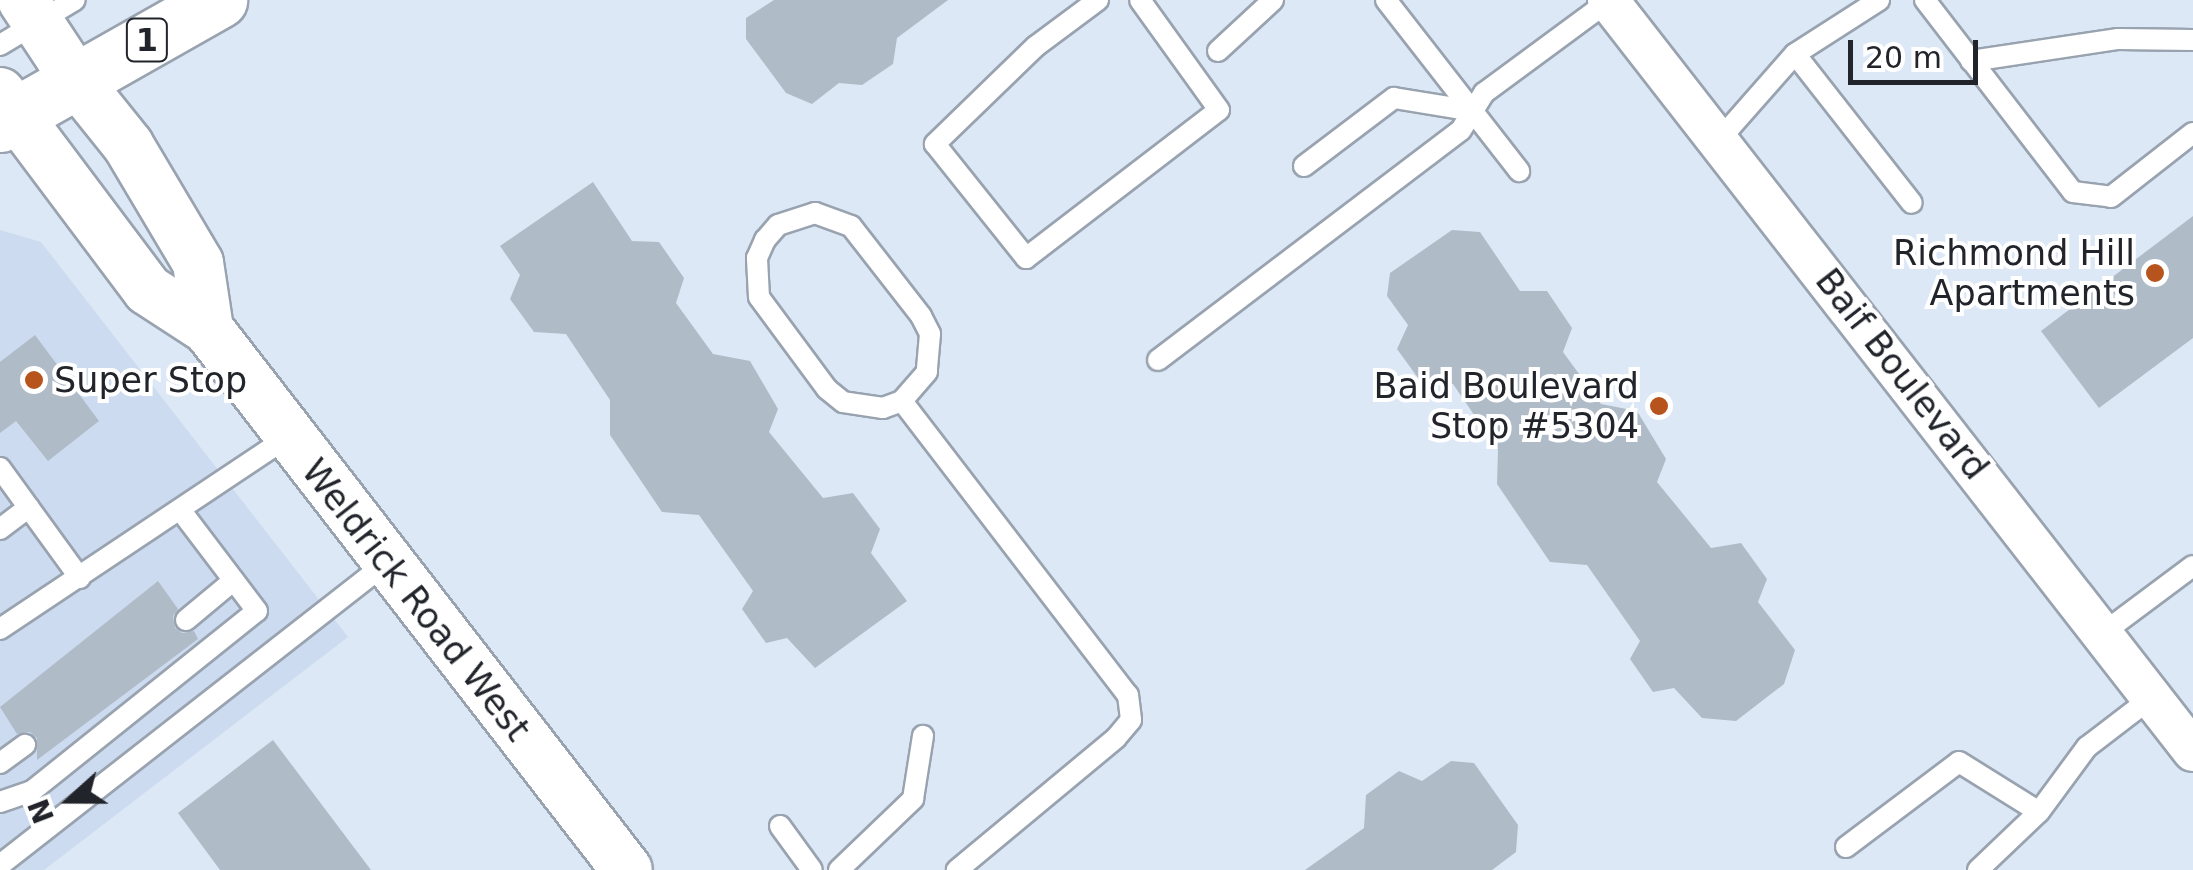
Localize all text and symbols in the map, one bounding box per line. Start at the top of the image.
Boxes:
road number: 1 [124,13,170,67]
scale bar [1853,20,1983,82]
text: 20 m [1865,40,1942,75]
place label: Richmond Hill Apartments [1893,232,2135,314]
street label: Baif Boulevard [1807,260,1997,488]
marker: Richmond Hill Apartments [2144,262,2166,284]
place label: Super Stop [54,359,247,401]
place label: Baid Boulevard Stop #5304 [1373,365,1639,447]
marker: Super Stop [23,369,45,391]
marker: Baid Boulevard Stop #5304 [1648,395,1670,417]
street label: Weldrick Road West [293,451,539,749]
north arrow [20,750,120,850]
text: N [22,794,61,828]

